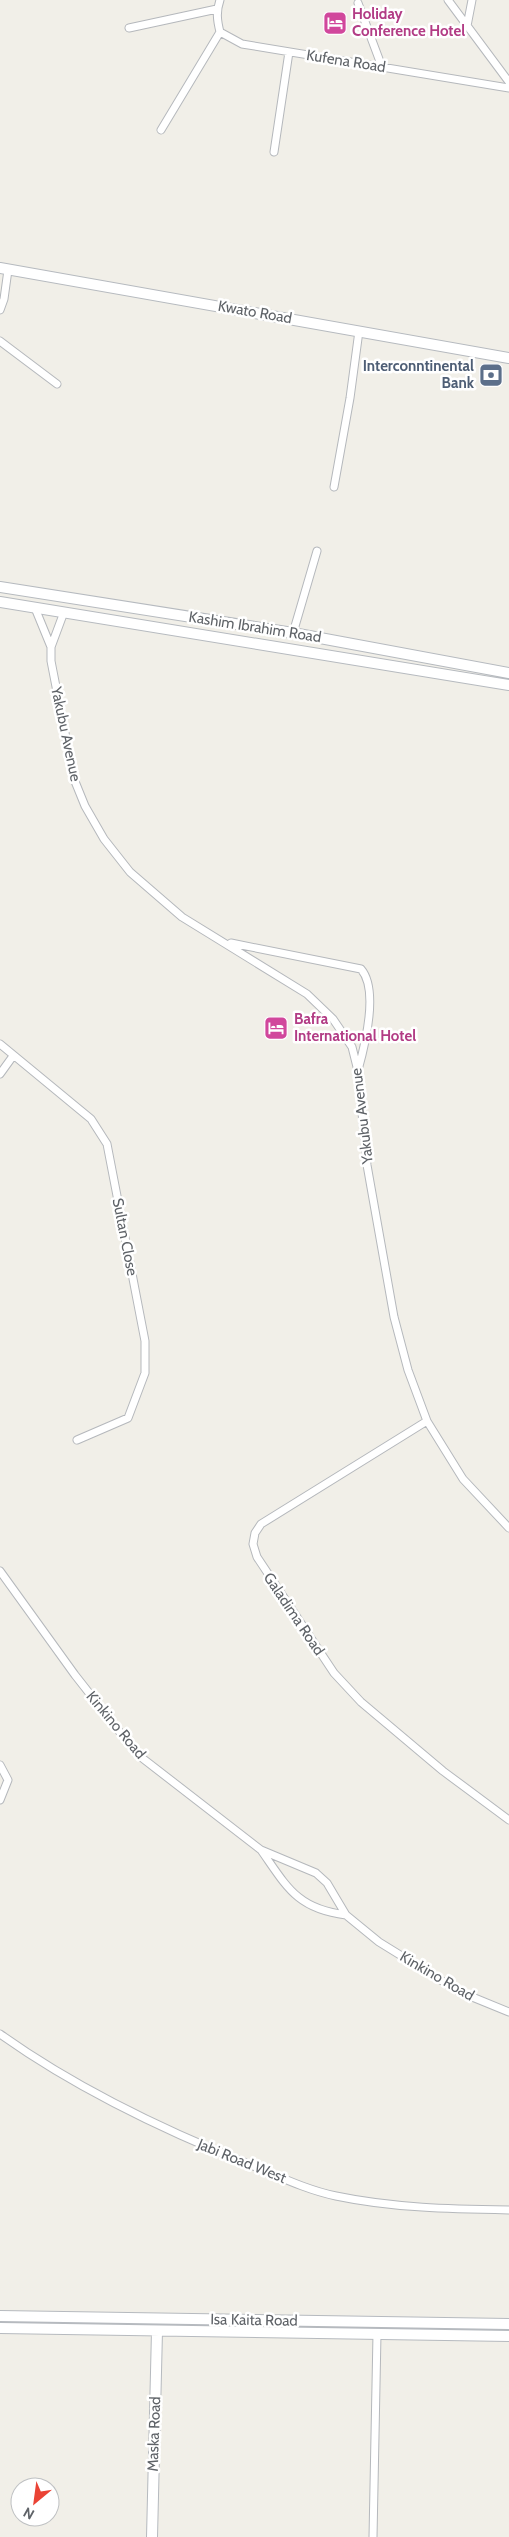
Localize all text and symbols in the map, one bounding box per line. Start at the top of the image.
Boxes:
place label: Holiday Conference Hotel [352,5,465,40]
hotel icon: Holiday Conference Hotel [322,10,348,36]
street label: Kufena Road [305,46,387,76]
street label: Kwato Road [217,297,293,327]
place label: Interconntinental Bank [363,357,475,392]
bank icon: Interconntinental Bank [478,362,504,388]
street label: Kashim Ibrahim Road [187,608,323,646]
street label: Yakubu Avenue [47,684,85,783]
place label: Bafra International Hotel [294,1010,416,1045]
hotel icon: Bafra International Hotel [263,1015,289,1041]
street label: Yakubu Avenue [347,1067,377,1166]
street label: Sultan Close [109,1197,141,1278]
street label: Galadima Road [260,1569,328,1659]
street label: Kinkino Road [82,1687,150,1763]
street label: Kinkino Road [397,1947,477,2005]
street label: Jabi Road West [194,2135,289,2187]
street label: Isa Kaita Road [210,2310,298,2330]
street label: Maska Road [144,2396,164,2472]
north arrow [10,2477,60,2527]
text: N [20,2503,37,2524]

